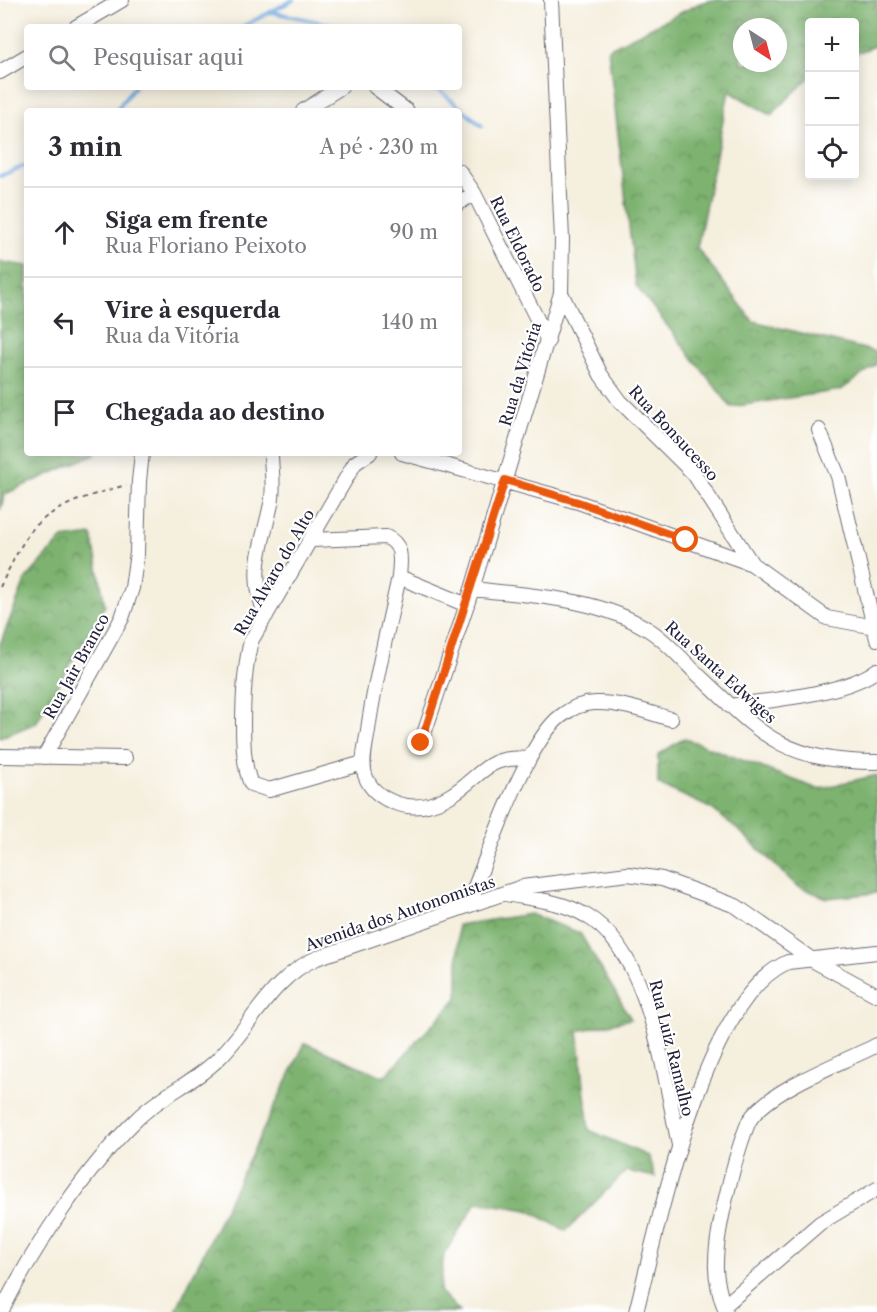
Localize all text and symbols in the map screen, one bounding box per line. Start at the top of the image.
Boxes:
north arrow [733,18,787,72]
map controls [805,18,859,180]
button: + [805,18,859,72]
search box [24,24,462,90]
icon: search [45,41,78,74]
text: Pesquisar aqui [93,44,243,71]
button: − [805,72,859,126]
button: locate [805,126,859,180]
text: 3 min [48,131,122,163]
text: A pé · 230 m [320,135,438,159]
street label: Rua Eldorado [486,193,550,295]
text: Siga em frente [105,207,268,234]
icon: ahead [48,216,81,249]
text: 90 m [390,220,438,244]
text: Rua Floriano Peixoto [105,234,307,258]
text: Vire à esquerda [105,297,280,324]
icon: left [48,306,81,339]
text: 140 m [381,310,438,334]
street label: Rua da Vitória [495,319,545,428]
text: Rua da Vitória [105,324,240,348]
street label: Rua Bonsucesso [625,381,723,485]
icon: arrive [48,396,81,429]
text: Chegada ao destino [105,399,325,426]
street label: Rua Alvaro do Alto [230,505,318,639]
route start [672,526,698,552]
street label: Rua Jair Branco [39,609,113,722]
street label: Rua Santa Edwiges [661,617,781,727]
route end [407,729,433,755]
street label: Avenida dos Autonomistas [301,871,498,955]
street label: Rua Luiz Ramalho [645,978,699,1118]

